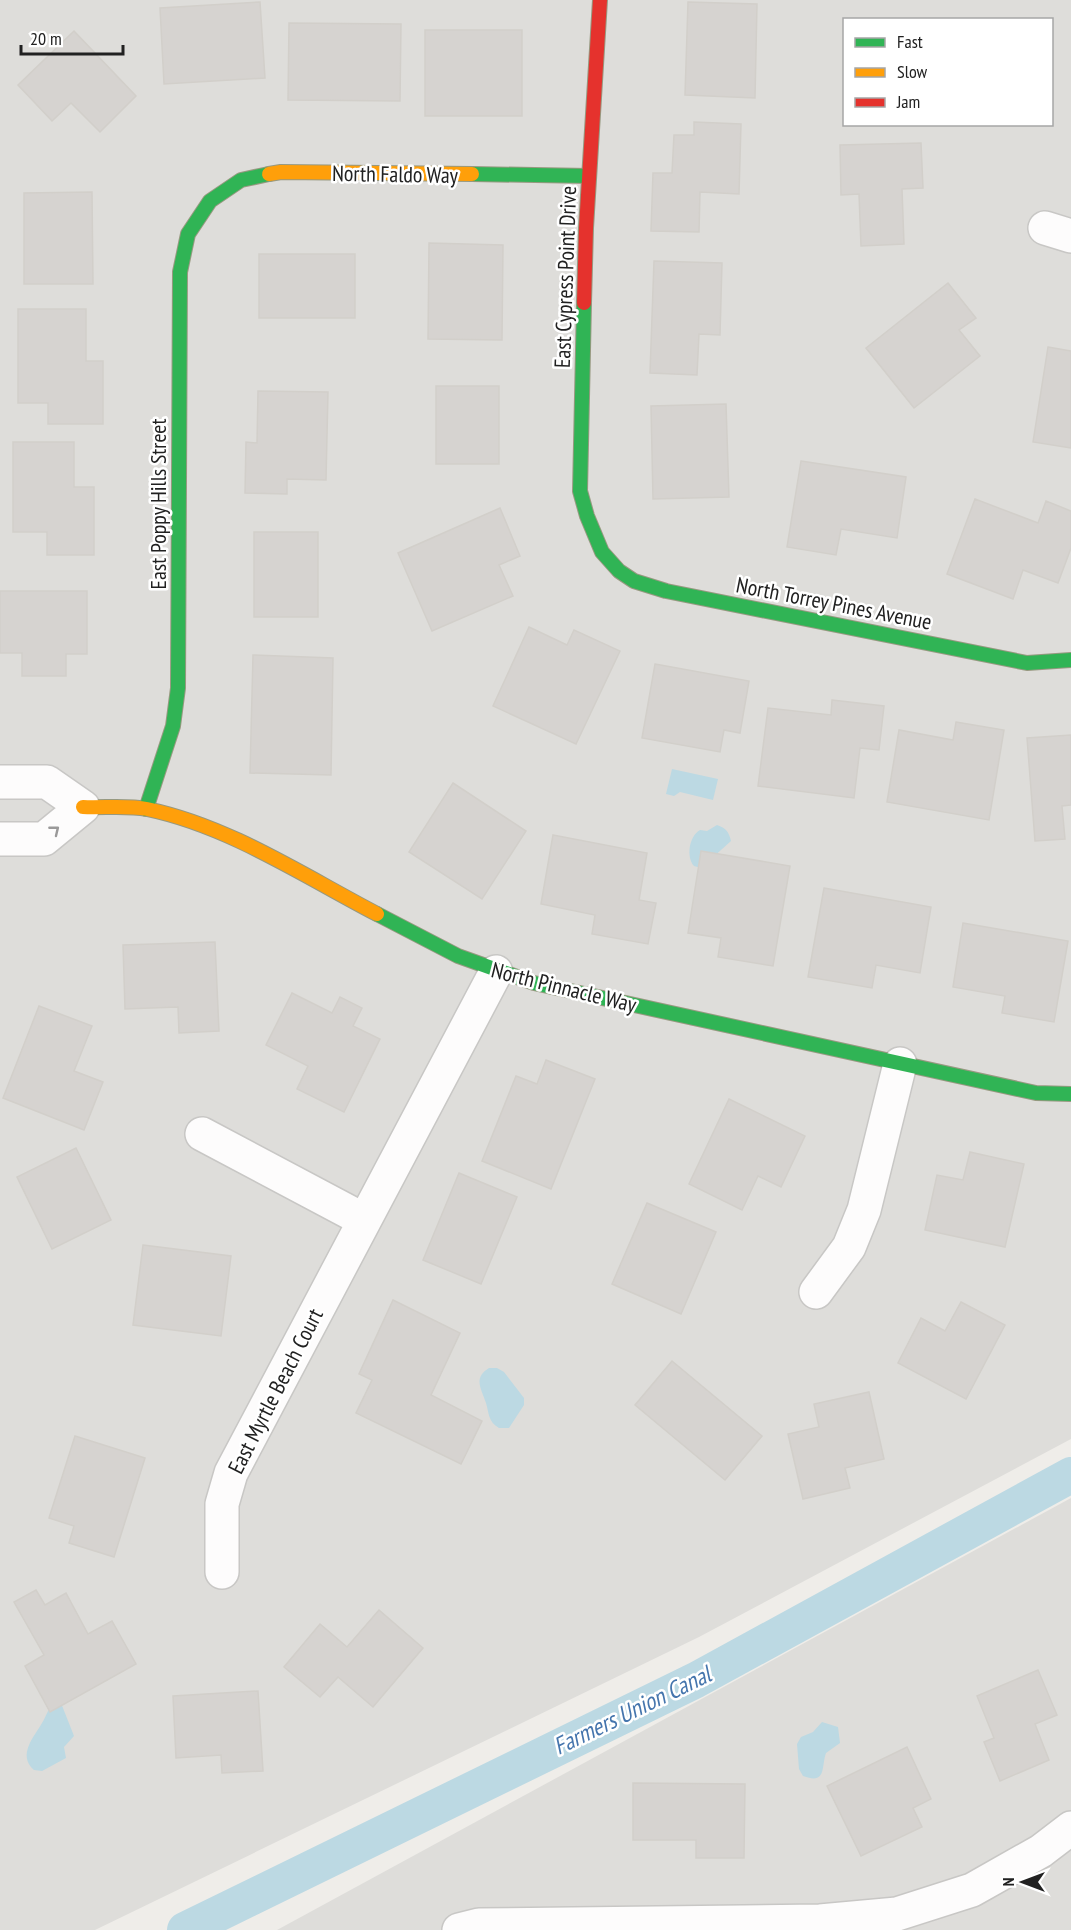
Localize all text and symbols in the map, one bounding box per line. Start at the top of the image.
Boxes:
scale bar [21,18,123,56]
legend [843,18,1053,126]
text: 20 m [30,27,62,50]
text: Fast [897,30,923,53]
text: Slow [897,60,928,83]
text: Jam [896,90,920,113]
street label: North Faldo Way [332,159,459,189]
street label: East Cypress Point Drive [548,186,582,368]
street label: East Poppy Hills Street [144,419,172,589]
street label: North Torrey Pines Avenue [734,570,934,636]
one-way arrow [48,826,59,837]
street label: North Pinnacle Way [489,955,640,1019]
street label: East Myrtle Beach Court [221,1304,329,1478]
water label: Farmers Union Canal [548,1657,718,1762]
north arrow [993,1852,1053,1912]
text: N [998,1878,1018,1886]

